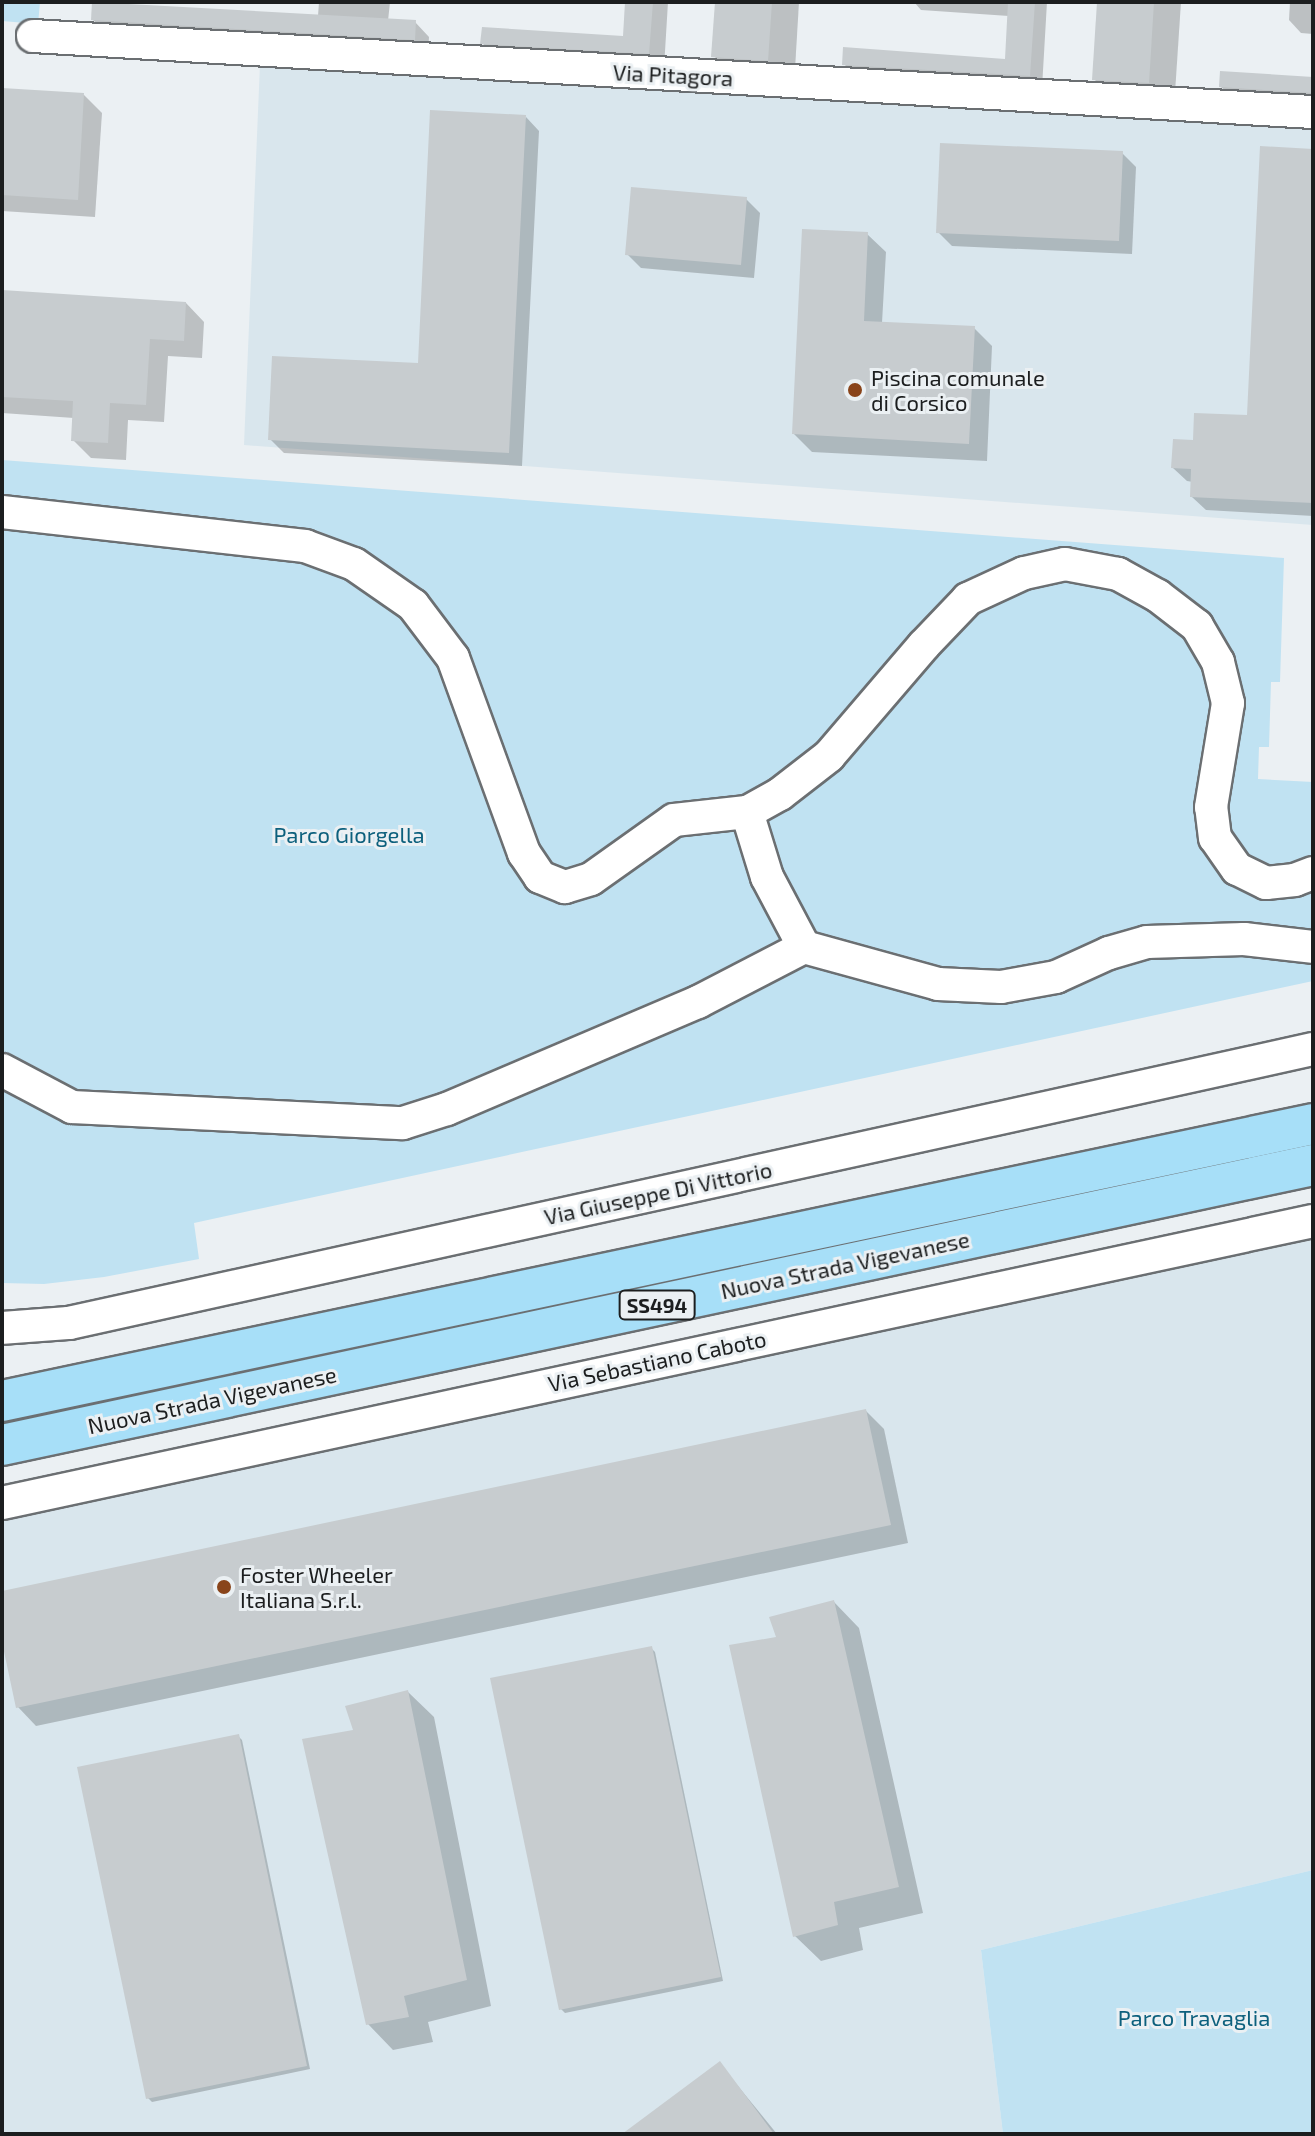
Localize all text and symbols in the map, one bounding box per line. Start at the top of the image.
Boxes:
street label: Via Pitagora [612,59,734,91]
place label: Piscina comunale di Corsico [871,364,1045,416]
marker: Piscina comunale di Corsico [846,381,864,399]
park label: Parco Giorgella [273,822,425,848]
street label: Via Giuseppe Di Vittorio [541,1156,775,1230]
street label: Nuova Strada Vigevanese [718,1226,972,1304]
road number: SS494 [617,1289,697,1321]
street label: Via Sebastiano Caboto [545,1325,769,1397]
street label: Nuova Strada Vigevanese [85,1361,339,1439]
place label: Foster Wheeler Italiana S.r.l. [240,1561,394,1612]
marker: Foster Wheeler Italiana S.r.l. [215,1578,233,1596]
park label: Parco Travaglia [1117,2005,1271,2031]

